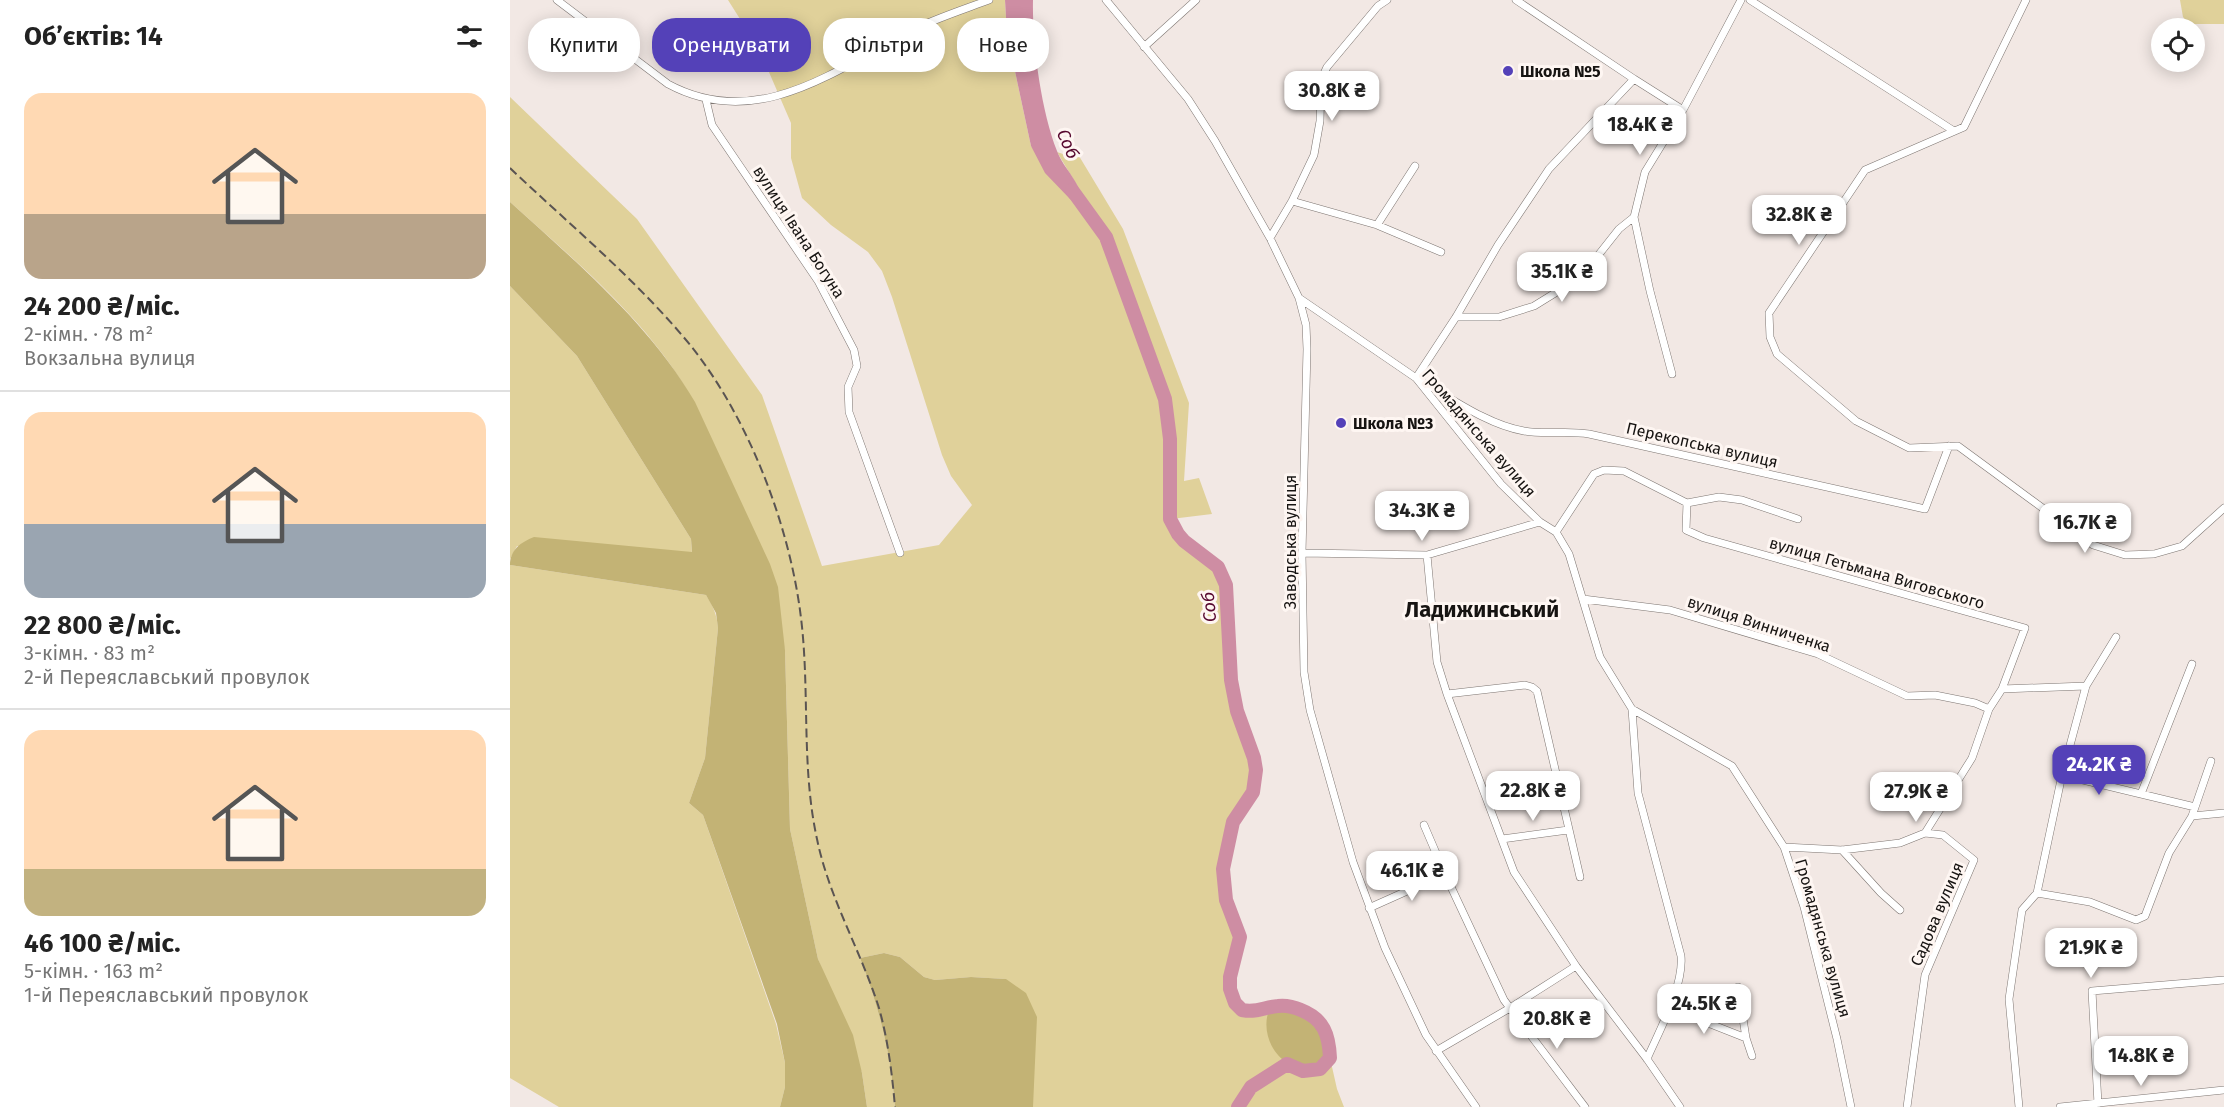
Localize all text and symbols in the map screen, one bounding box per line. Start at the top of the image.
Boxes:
chip: Купити [528,18,640,72]
chip: Орендувати [652,18,811,72]
chip: Фільтри [823,18,945,72]
chip: Нове [957,18,1049,72]
map controls [2151,18,2205,72]
button: locate [2151,18,2205,72]
icon: filters [453,20,486,53]
text: Об’єктів: 14 [24,21,163,52]
place label: Школа №5 [1520,62,1601,81]
marker: Школа №5 [1501,64,1515,78]
pin: 30.8K ₴ [1277,71,1387,122]
text: 30.8K ₴ [1298,78,1366,102]
pin: 18.4K ₴ [1585,105,1695,156]
text: 18.4K ₴ [1607,112,1673,136]
water label: Соб [1052,126,1084,162]
icon: home [201,132,309,240]
street label: вулиця Івана Богуна [749,162,849,302]
pin: 32.8K ₴ [1744,195,1854,246]
text: 32.8K ₴ [1766,202,1832,226]
pin: 35.1K ₴ [1507,252,1617,303]
text: 35.1K ₴ [1531,259,1593,283]
text: 24 200 ₴/міс. [24,291,180,322]
text: 2-кімн. · 78 m² [24,322,153,346]
text: Вокзальна вулиця [24,346,196,370]
street label: Громадянська вулиця [1418,365,1540,501]
place label: Школа №3 [1353,414,1433,433]
marker: Школа №3 [1334,416,1348,430]
street label: Перекопська вулиця [1624,418,1780,472]
icon: home [201,451,309,559]
street label: Заводська вулиця [1281,475,1300,609]
pin: 34.3K ₴ [1367,491,1477,542]
text: 34.3K ₴ [1389,498,1455,522]
pin: 16.7K ₴ [2030,503,2140,554]
text: 16.7K ₴ [2053,510,2117,534]
street label: вулиця Гетьмана Виговського [1767,533,1987,613]
water label: Соб [1197,591,1221,623]
street label: вулиця Винниченка [1685,592,1833,656]
district label: Ладижинський [1405,596,1559,623]
text: 22 800 ₴/міс. [24,610,181,641]
text: 3-кімн. · 83 m² [24,641,155,665]
text: 2-й Переяславський провулок [24,665,310,689]
pin: 24.2K ₴ [2044,745,2154,796]
text: 24.2K ₴ [2066,752,2132,776]
icon: home [201,769,309,877]
pin: 22.8K ₴ [1478,771,1588,822]
pin: 27.9K ₴ [1861,772,1971,823]
text: 22.8K ₴ [1500,778,1566,802]
text: 27.9K ₴ [1884,779,1948,803]
pin: 46.1K ₴ [1357,851,1467,902]
street label: Громадянська вулиця [1791,857,1855,1019]
text: 46.1K ₴ [1380,858,1444,882]
street label: Садова вулиця [1907,859,1967,969]
text: 46 100 ₴/міс. [24,928,180,959]
pin: 21.9K ₴ [2036,928,2146,979]
text: 21.9K ₴ [2059,935,2123,959]
text: 5-кімн. · 163 m² [24,959,163,983]
text: 1-й Переяславський провулок [24,983,308,1007]
pin: 24.5K ₴ [1649,984,1759,1035]
text: 24.5K ₴ [1671,991,1737,1015]
pin: 20.8K ₴ [1502,999,1612,1050]
text: 20.8K ₴ [1523,1006,1591,1030]
pin: 14.8K ₴ [2086,1036,2196,1087]
text: 14.8K ₴ [2108,1043,2174,1067]

